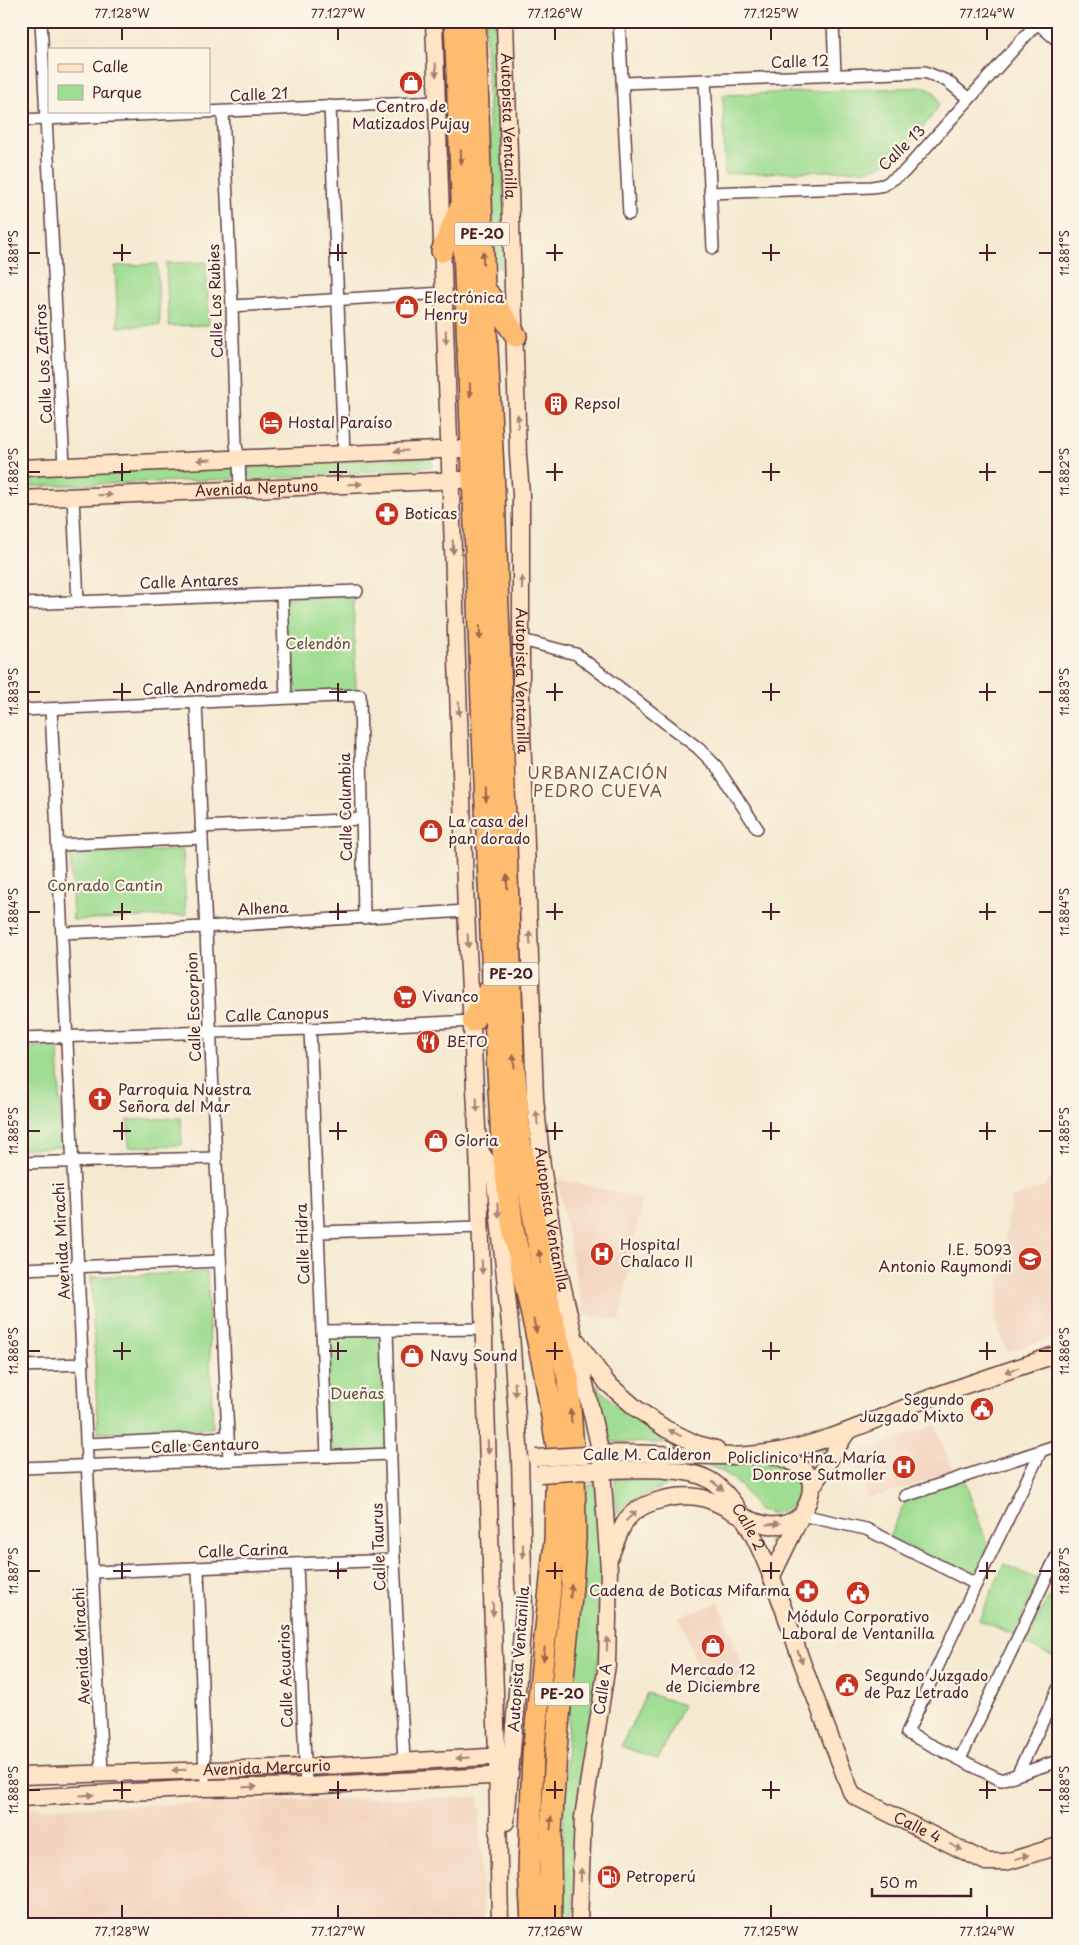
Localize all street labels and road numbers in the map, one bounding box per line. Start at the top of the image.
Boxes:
street label: Calle 12 [770,48,830,73]
street label: Autopista Ventanilla [496,53,523,200]
street label: Calle 21 [229,80,289,107]
street label: Calle 13 [872,118,930,175]
road number: PE-20 [454,222,510,245]
street label: Calle Los Rubies [201,243,228,359]
street label: Calle Los Zafiros [28,303,57,425]
street label: Avenida Neptuno [195,473,319,501]
street label: Calle Antares [139,567,239,594]
street label: Autopista Ventanilla [511,608,536,754]
street label: Calle Andromeda [142,671,269,700]
street label: Calle Columbia [332,752,357,862]
street label: Alhena [237,895,290,920]
street label: Calle Escorpion [179,952,206,1062]
road number: PE-20 [484,962,538,986]
street label: Calle Canopus [225,1000,329,1027]
street label: Autopista Ventanilla [530,1146,576,1294]
street label: Avenida Mirachi [46,1182,75,1300]
street label: Calle Hidra [289,1202,314,1285]
street label: Calle Centauro [150,1431,259,1458]
street label: Calle M. Calderon [583,1442,711,1465]
street label: Calle 2 [727,1498,772,1554]
street label: Calle Taurus [364,1502,391,1592]
street label: Calle Carina [197,1536,289,1563]
street label: Autopista Ventanilla [501,1585,534,1733]
street label: Avenida Mirachi [66,1587,95,1705]
street label: Calle Acuarios [271,1624,298,1728]
street label: Calle A [586,1661,617,1716]
road number: PE-20 [534,1682,590,1706]
street label: Avenida Mercurio [202,1753,331,1780]
street label: Calle 4 [890,1805,946,1848]

